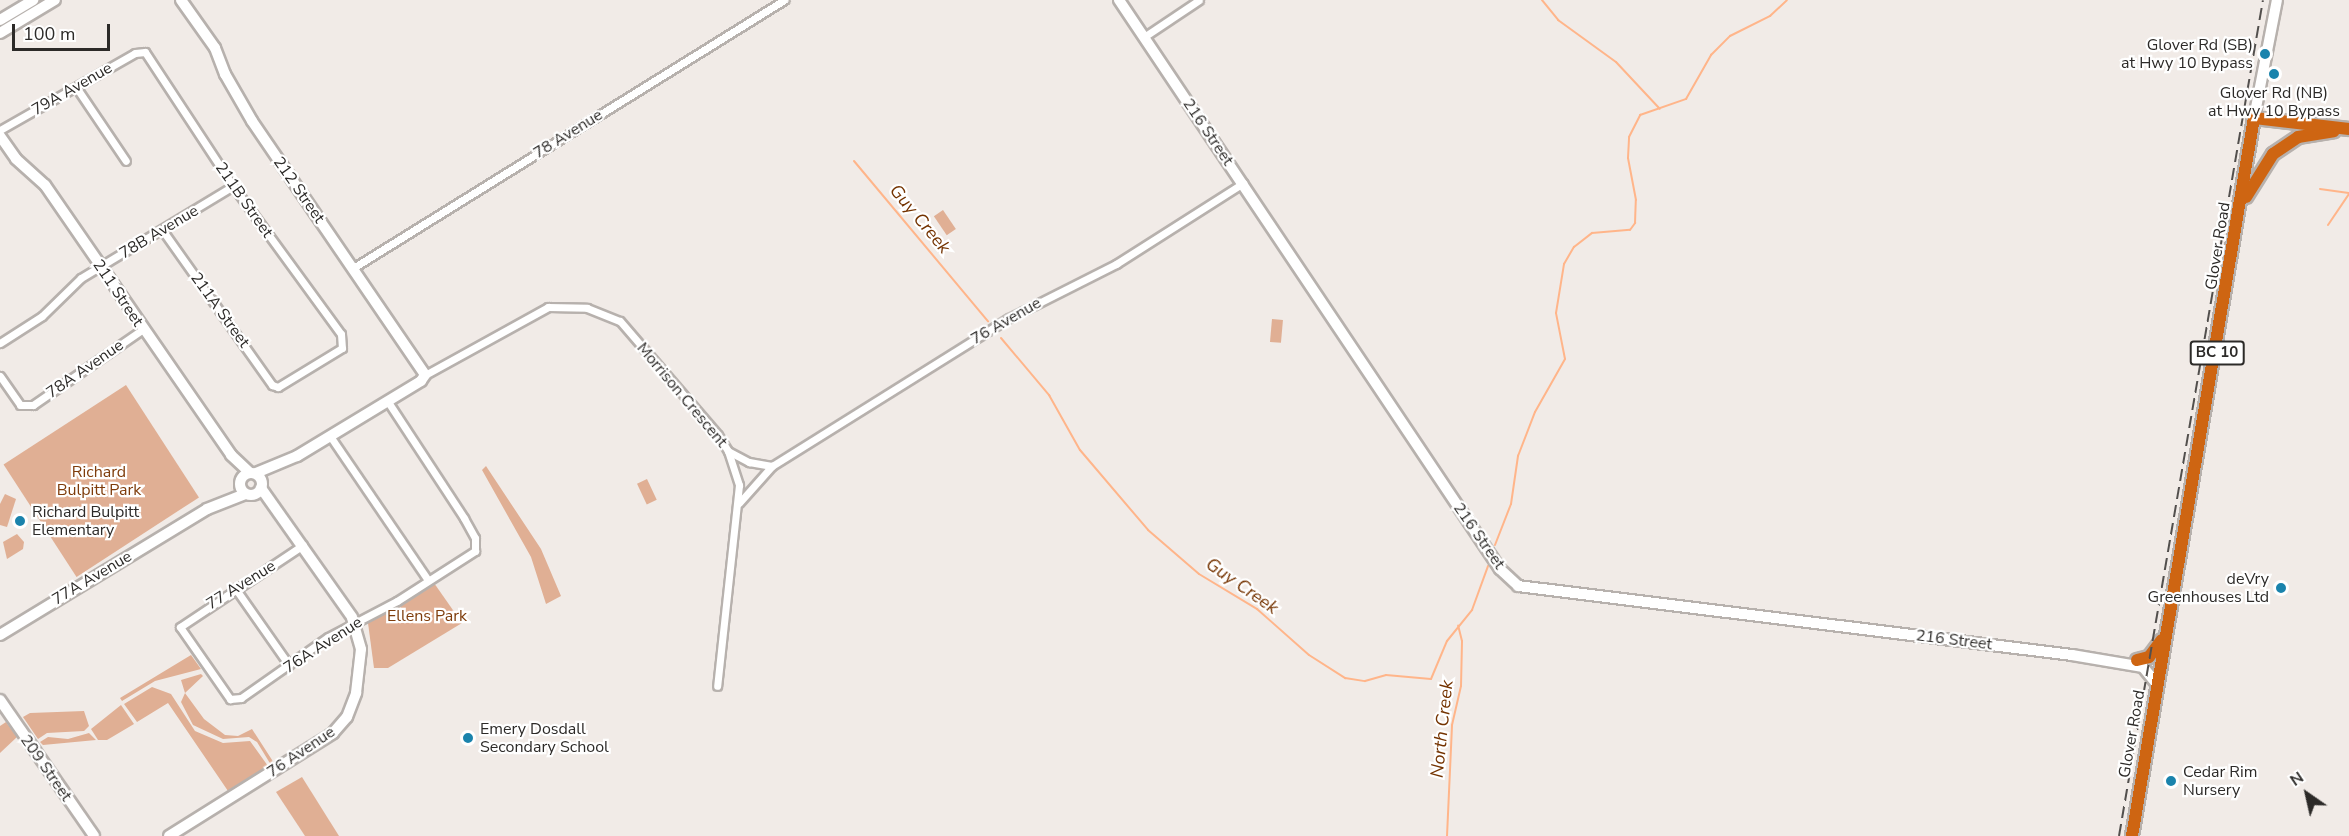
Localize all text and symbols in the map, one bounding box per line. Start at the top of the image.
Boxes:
scale bar [15,12,112,50]
text: 100 m [23,22,75,46]
place label: Glover Rd (SB) at Hwy 10 Bypass [2121,35,2253,73]
marker: Glover Rd (SB) at Hwy 10 Bypass [2258,47,2272,61]
street label: 79A Avenue [28,58,116,120]
marker: Glover Rd (NB) at Hwy 10 Bypass [2267,67,2281,81]
place label: Glover Rd (NB) at Hwy 10 Bypass [2208,83,2340,121]
street label: 216 Street [1179,95,1237,169]
street label: 78 Avenue [530,105,606,163]
street label: 212 Street [269,153,329,227]
street label: 211B Street [211,159,277,241]
water label: Guy Creek [885,180,955,258]
street label: 78B Avenue [116,201,202,263]
street label: Glover Road [2202,201,2234,291]
street label: 211 Street [89,256,147,330]
street label: 211A Street [186,269,254,351]
street label: 76 Avenue [968,293,1044,349]
street label: 78A Avenue [43,335,127,403]
street label: Morrison Crescent [633,339,731,451]
road number: BC 10 [2188,341,2246,365]
park label: Richard Bulpitt Park [57,462,141,500]
street label: 216 Street [1449,499,1509,573]
place label: Richard Bulpitt Elementary [32,502,139,540]
marker: Richard Bulpitt Elementary [13,514,27,528]
street label: 77A Avenue [49,547,135,609]
water label: Guy Creek [1202,553,1282,619]
street label: 77 Avenue [203,556,279,614]
place label: deVry Greenhouses Ltd [2148,569,2269,607]
marker: deVry Greenhouses Ltd [2274,581,2288,595]
park label: Ellens Park [387,606,467,626]
street label: 76A Avenue [280,613,366,677]
street label: 216 Street [1915,626,1993,654]
water label: North Creek [1426,679,1458,779]
street label: Glover Road [2115,689,2149,779]
place label: Emery Dosdall Secondary School [480,719,609,757]
street label: 76 Avenue [263,722,339,782]
street label: 209 Street [16,731,76,805]
marker: Emery Dosdall Secondary School [461,731,475,745]
place label: Cedar Rim Nursery [2183,762,2257,800]
north arrow [2277,764,2337,824]
text: N [2286,767,2308,792]
marker: Cedar Rim Nursery [2164,774,2178,788]

